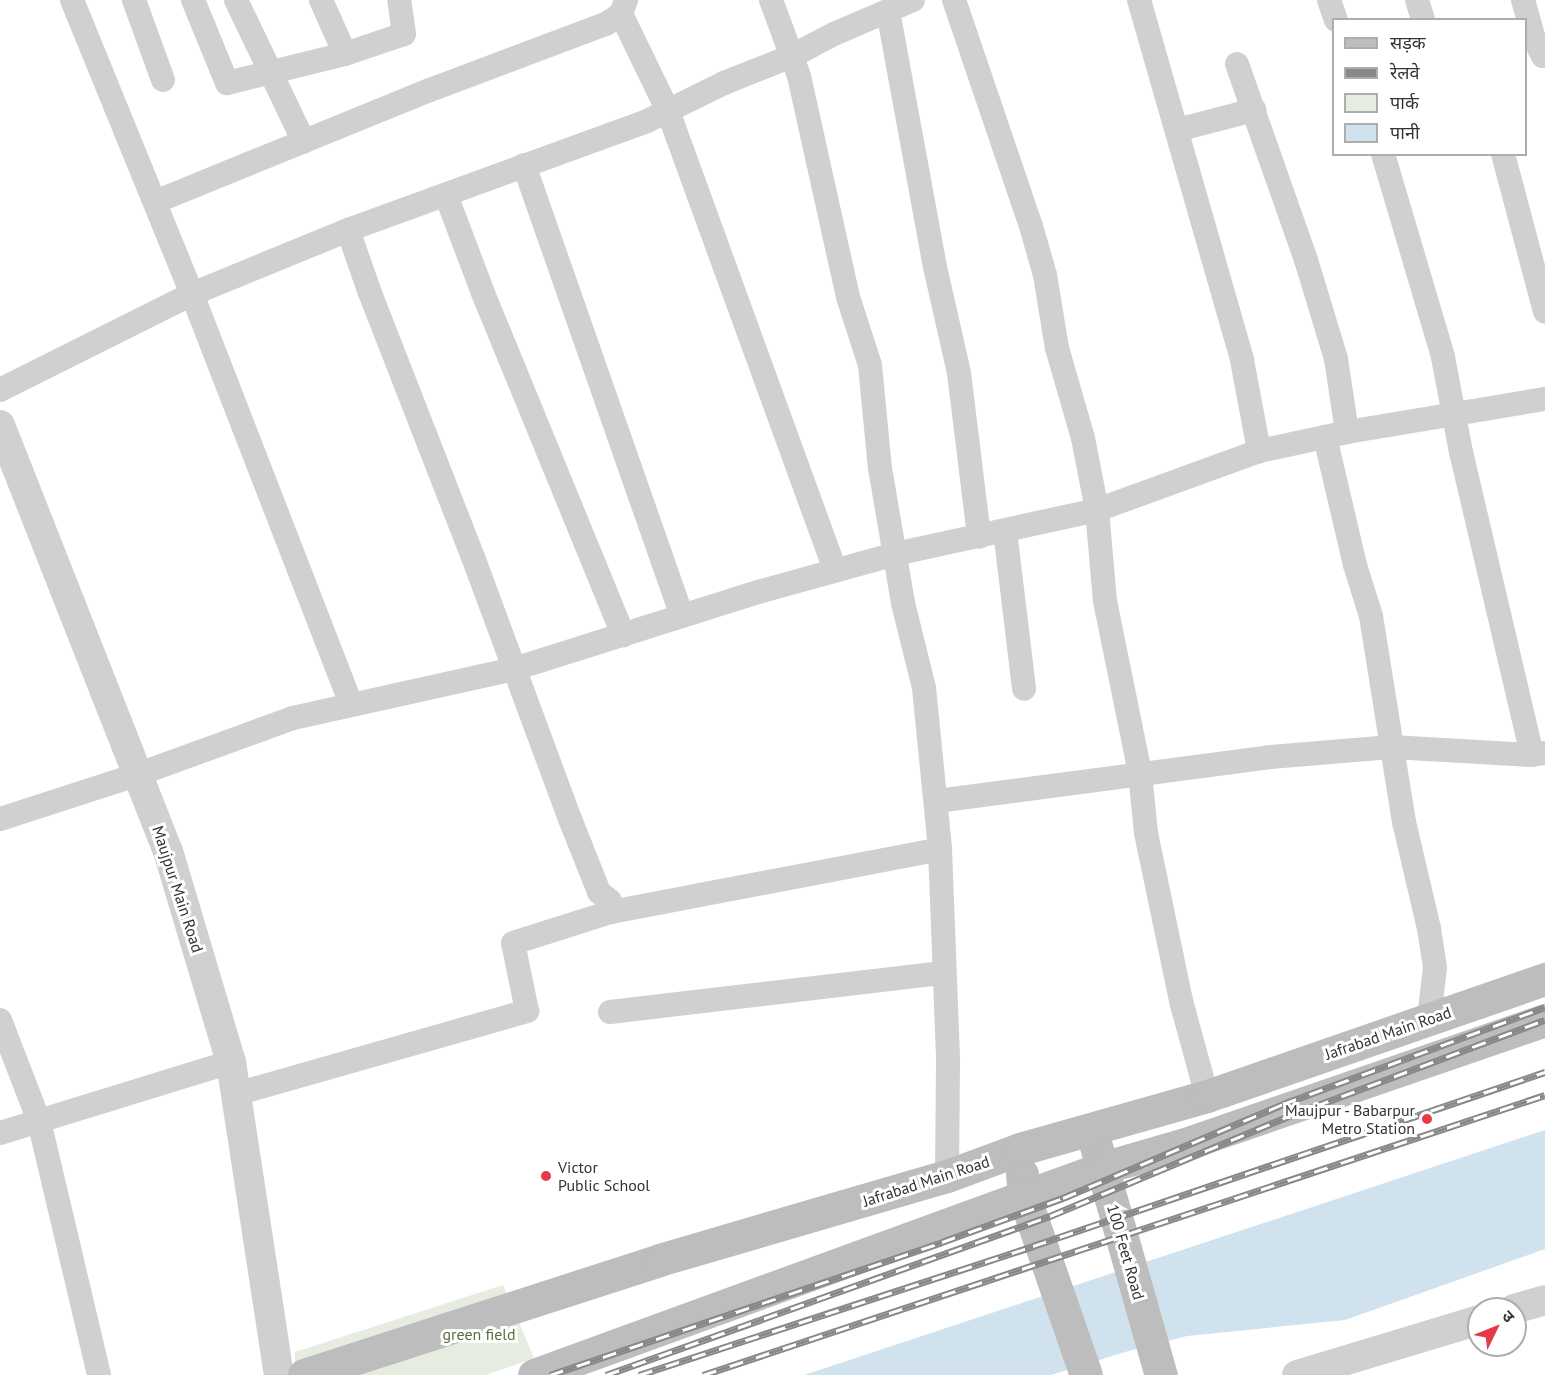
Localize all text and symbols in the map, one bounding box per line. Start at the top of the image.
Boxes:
legend [1332,18,1527,156]
text: सड़क [1390,31,1426,54]
text: रेलवे [1390,61,1420,84]
text: पार्क [1390,91,1419,114]
text: पानी [1390,121,1420,144]
street label: Maujpur Main Road [148,823,208,955]
street label: Jafrabad Main Road [1322,1002,1454,1064]
place label: Maujpur - Babarpur Metro Station [1282,1100,1415,1138]
marker: Maujpur - Babarpur Metro Station [1420,1112,1434,1126]
street label: Jafrabad Main Road [860,1151,992,1211]
place label: Victor Public School [558,1157,650,1195]
marker: Victor Public School [539,1169,553,1183]
street label: 100 Feet Road [1103,1202,1149,1302]
north arrow [1467,1297,1527,1357]
text: उ [1498,1306,1519,1326]
park label: green field [442,1324,516,1344]

